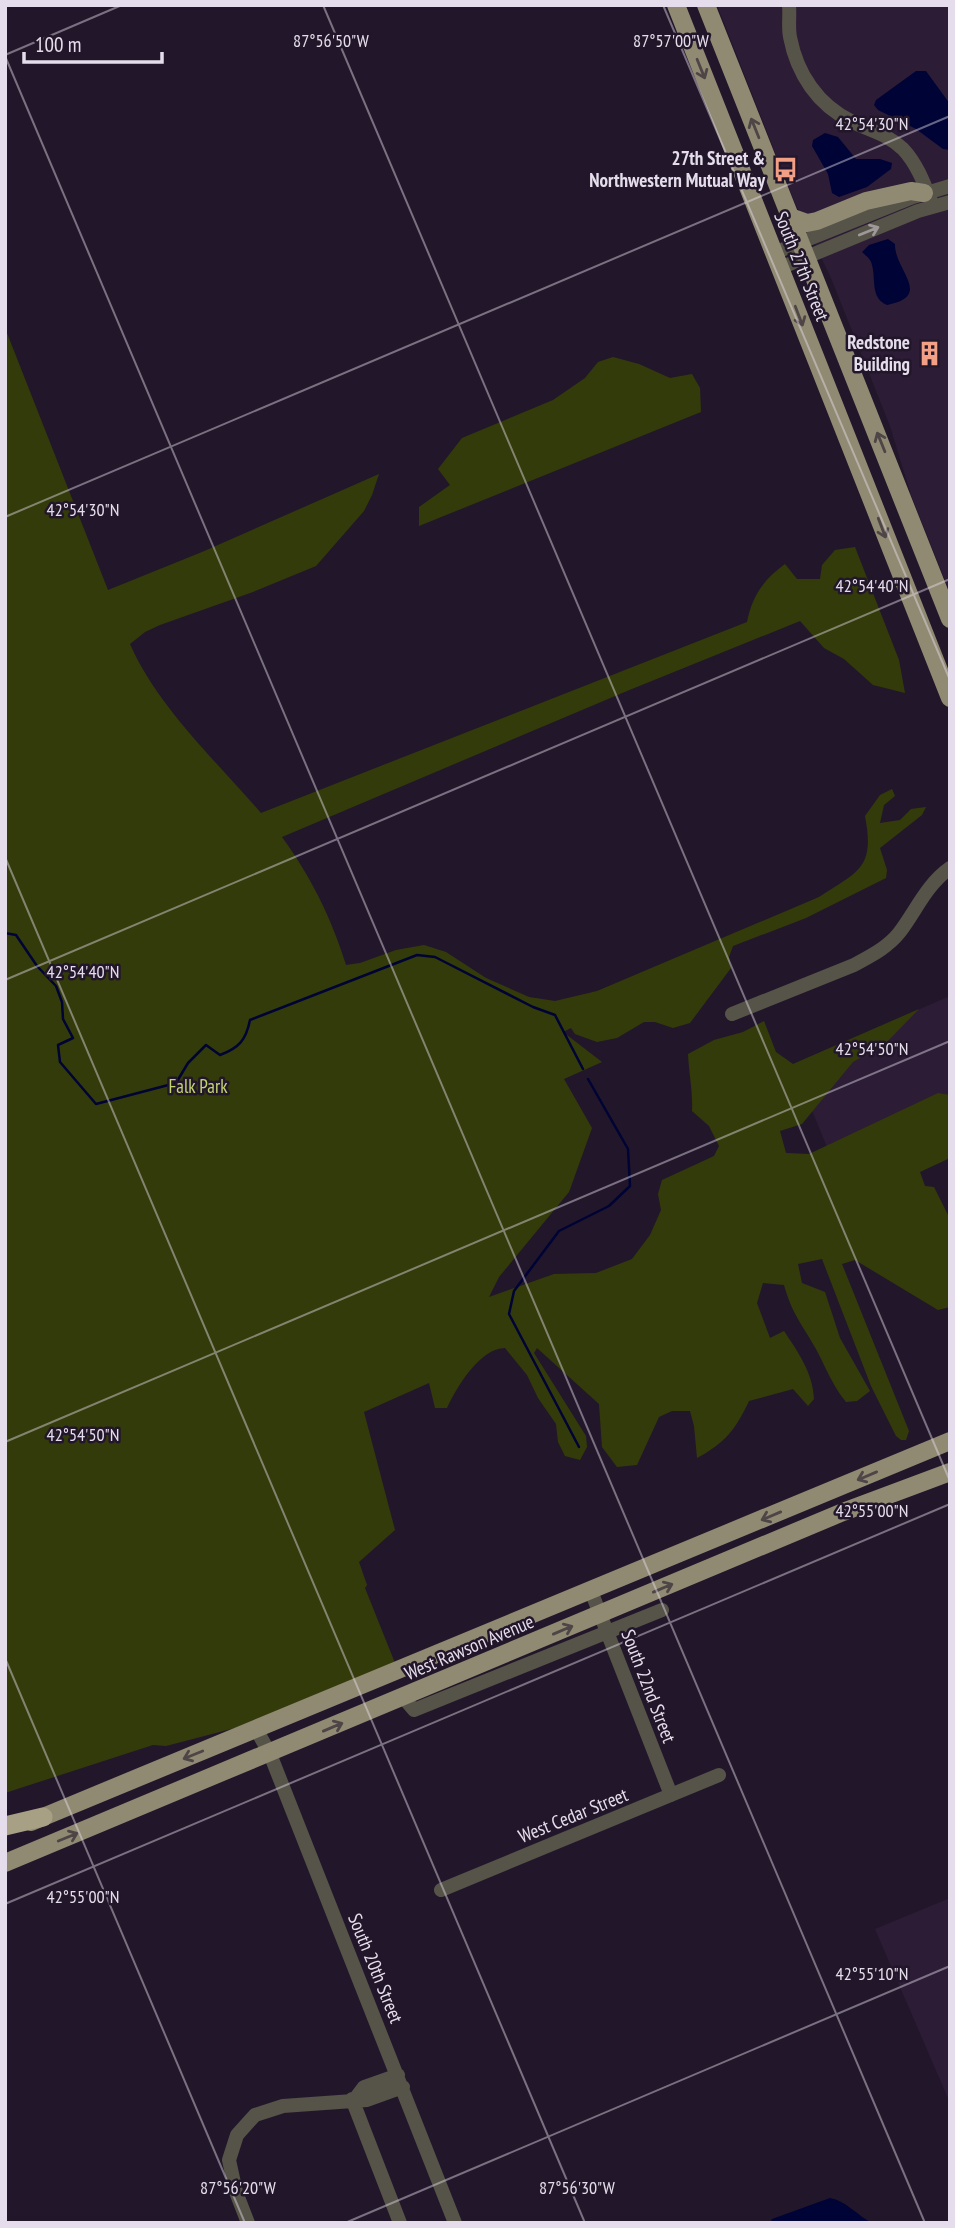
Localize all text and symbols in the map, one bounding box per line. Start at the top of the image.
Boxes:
scale bar [24,21,163,65]
text: 87°56'50"W [293,29,369,52]
text: 87°57'00"W [633,29,709,52]
text: 100 m [35,31,81,58]
one-way arrow [696,57,709,79]
text: 42°54'30"N [836,112,908,135]
one-way arrow [747,118,760,140]
place label: 27th Street & Northwestern Mutual Way [589,146,765,192]
bus stop icon: 27th Street & Northwestern Mutual Way [771,155,799,183]
street label: South 27th Street [769,208,835,325]
one-way arrow [858,224,879,237]
one-way arrow [794,305,807,327]
place label: Redstone Building [847,330,910,376]
building icon: Redstone Building [916,339,944,367]
one-way arrow [873,431,886,453]
text: 42°54'30"N [47,498,119,521]
one-way arrow [877,517,890,538]
text: 42°54'40"N [836,574,908,597]
text: 42°54'40"N [47,960,119,983]
text: 42°54'50"N [836,1037,908,1060]
park label: Falk Park [168,1074,228,1098]
text: 42°54'50"N [47,1423,119,1446]
one-way arrow [856,1470,878,1483]
text: 42°55'00"N [836,1499,908,1522]
one-way arrow [761,1510,783,1523]
one-way arrow [652,1581,673,1594]
street label: West Rawson Avenue [401,1609,537,1685]
one-way arrow [552,1623,573,1636]
street label: South 22nd Street [616,1626,682,1747]
one-way arrow [322,1720,343,1733]
one-way arrow [182,1750,204,1763]
street label: West Cedar Street [515,1782,632,1848]
one-way arrow [57,1829,79,1842]
text: 42°55'00"N [47,1885,119,1908]
street label: South 20th Street [343,1910,409,2027]
text: 42°55'10"N [836,1962,908,1985]
text: 87°56'20"W [200,2176,276,2199]
text: 87°56'30"W [539,2176,615,2199]

